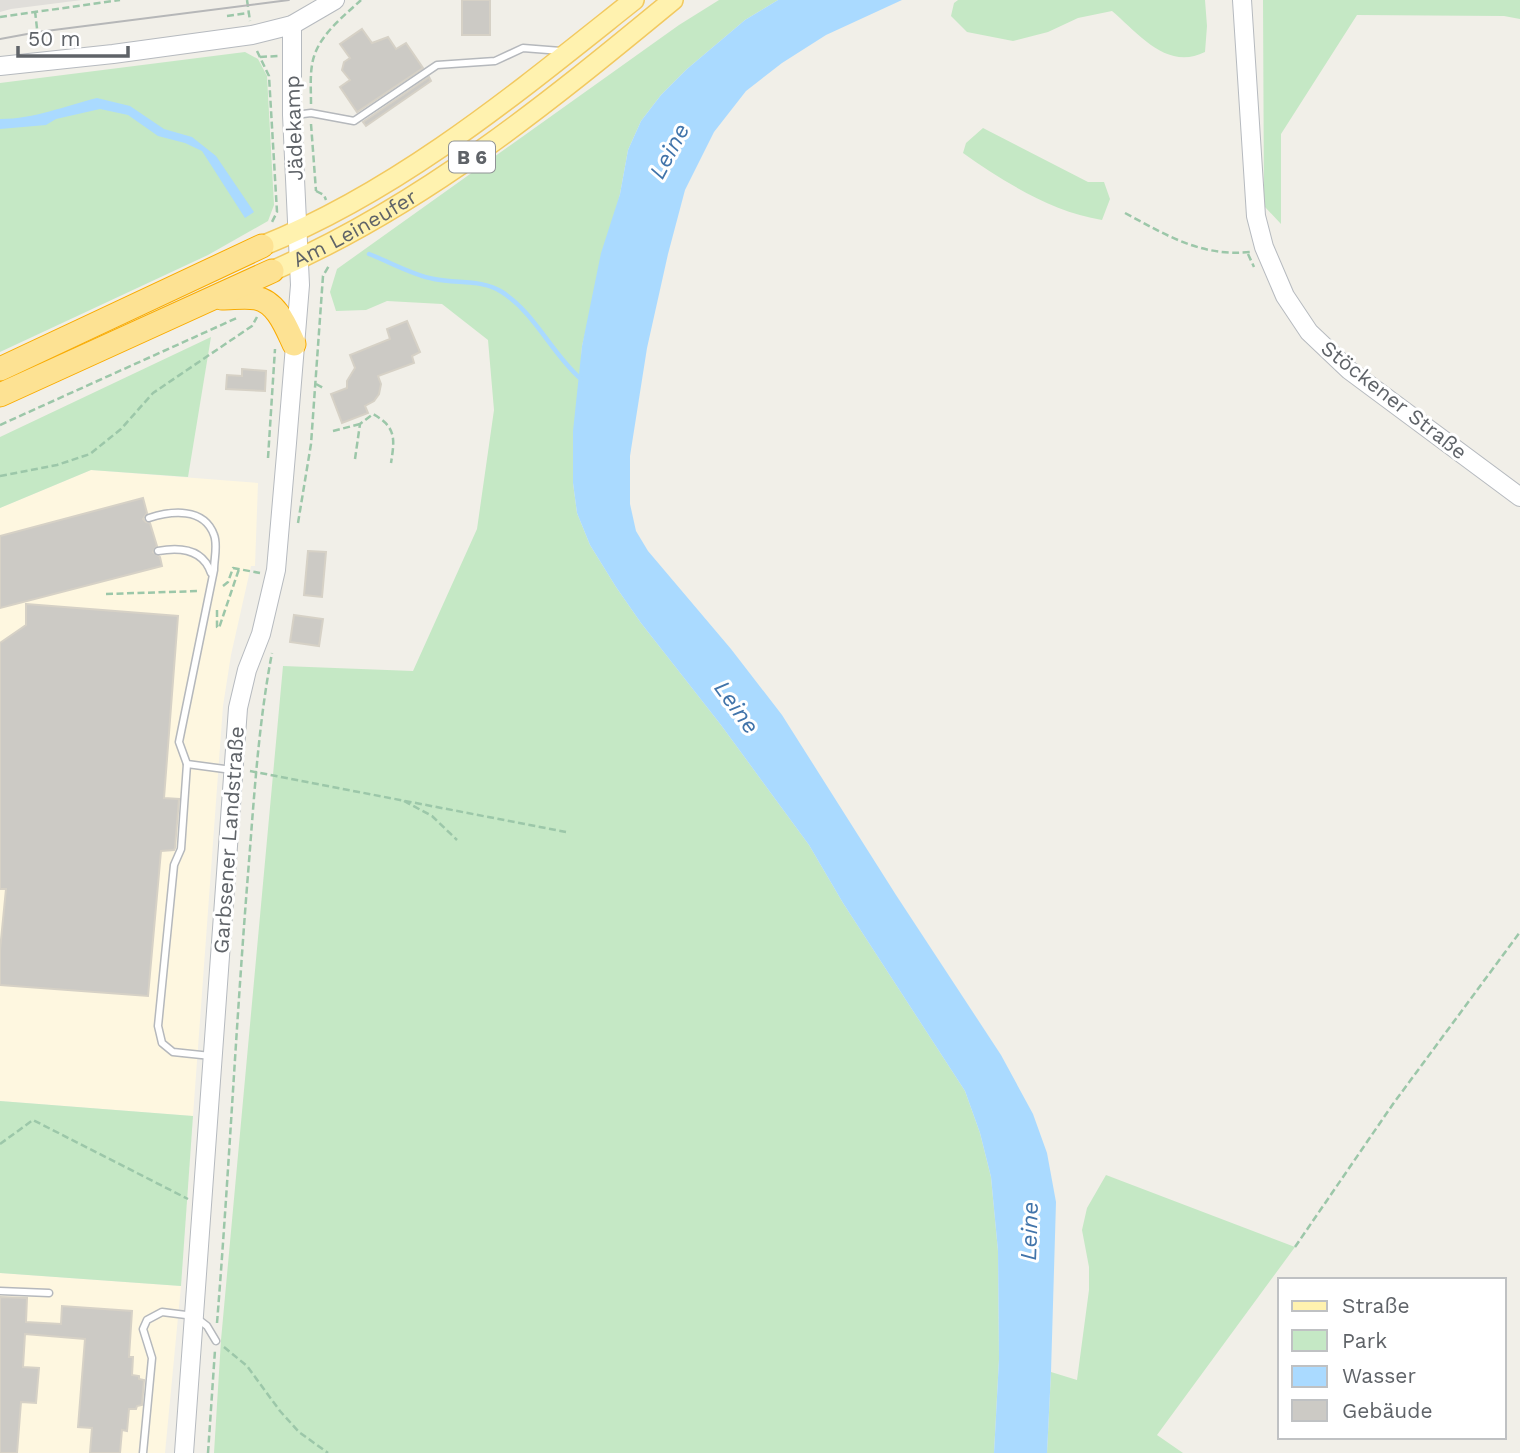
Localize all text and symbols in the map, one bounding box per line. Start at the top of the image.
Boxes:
scale bar [18,14,128,58]
text: 50 m [28,26,80,51]
street label: Jädekamp [279,75,308,181]
water label: Leine [644,119,695,184]
road number: B 6 [449,141,495,172]
street label: Am Leineufer [288,184,421,272]
street label: Stöckener Straße [1316,335,1472,464]
water label: Leine [708,676,765,739]
street label: Garbsener Landstraße [208,725,249,955]
water label: Leine [1015,1201,1044,1261]
legend [1278,1278,1506,1439]
text: Straße [1342,1293,1410,1318]
text: Park [1342,1328,1387,1353]
text: Wasser [1342,1363,1416,1388]
text: Gebäude [1342,1398,1433,1423]

